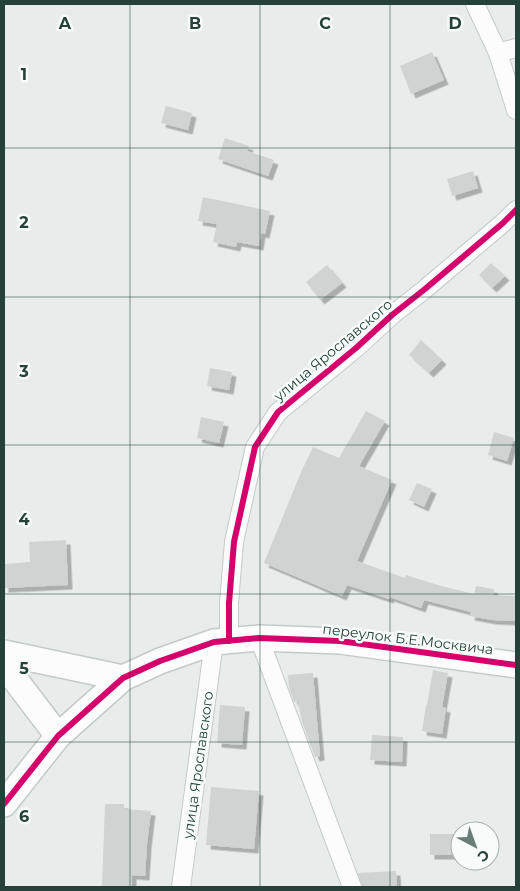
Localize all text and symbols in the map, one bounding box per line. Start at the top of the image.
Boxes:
text: A [58,14,72,33]
text: B [189,14,201,33]
text: C [319,14,331,33]
text: D [448,14,462,33]
text: 1 [21,65,27,84]
text: 2 [19,213,29,232]
street label: улица Ярославского [269,295,396,405]
text: 3 [18,362,29,381]
text: 4 [18,510,30,529]
street label: переулок Б.Е.Москвича [322,620,494,658]
text: 5 [19,659,29,678]
street label: улица Ярославского [179,690,217,841]
text: 6 [19,807,29,826]
north arrow [450,821,500,871]
text: С [474,846,493,866]

